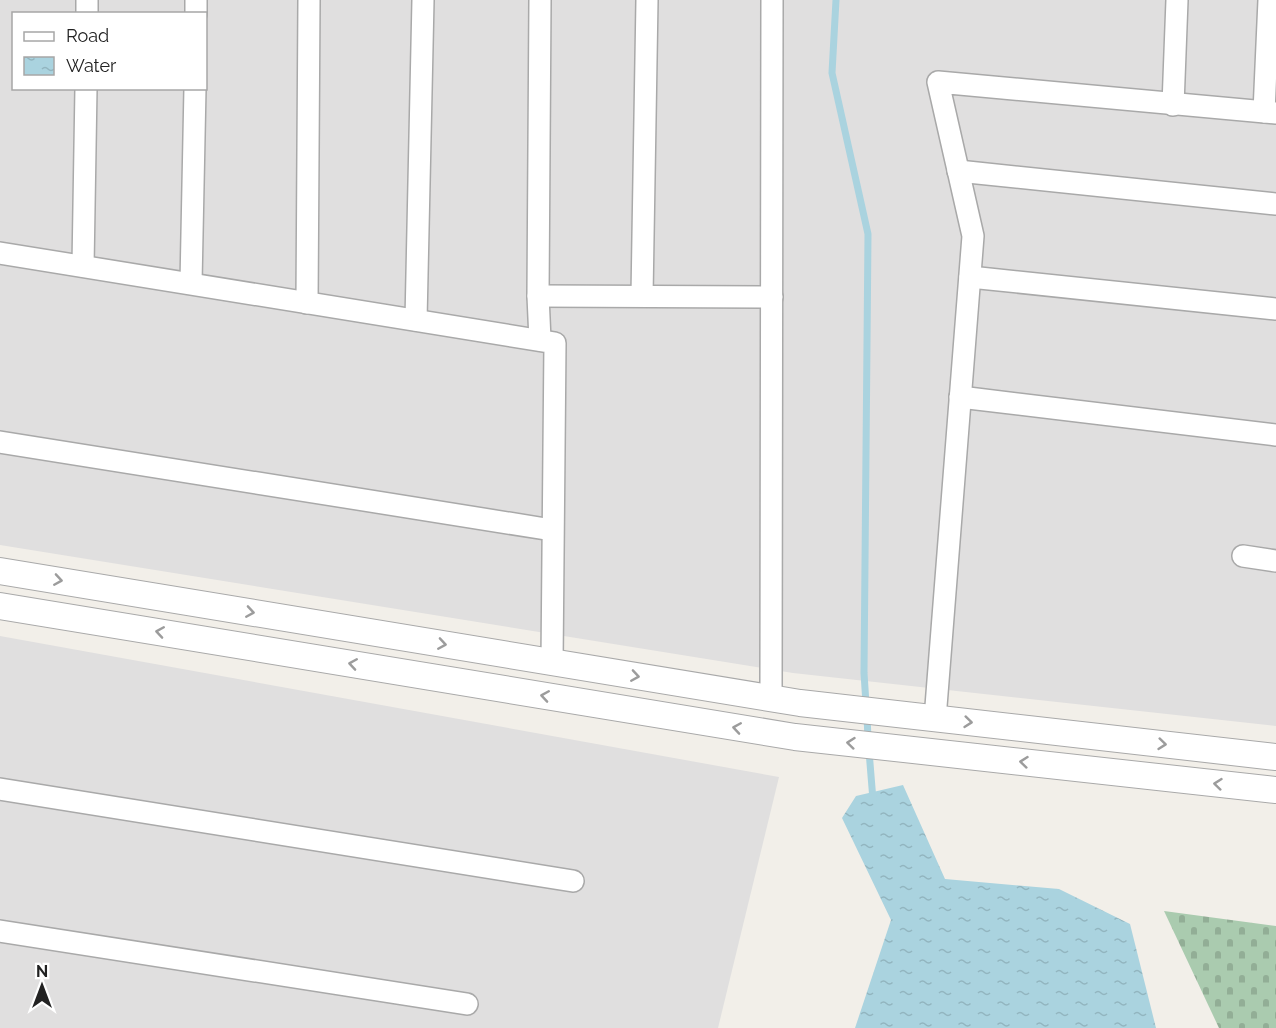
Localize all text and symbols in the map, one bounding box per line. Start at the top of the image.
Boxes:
legend [12,12,207,90]
text: Road [66,25,109,46]
text: Water [66,55,117,76]
one-way arrow [53,574,62,586]
one-way arrow [245,606,255,618]
one-way arrow [156,627,165,639]
one-way arrow [437,637,447,650]
one-way arrow [348,658,358,671]
one-way arrow [630,669,640,682]
one-way arrow [540,690,550,703]
one-way arrow [964,716,973,728]
one-way arrow [733,722,742,734]
one-way arrow [846,737,855,750]
one-way arrow [1158,737,1167,750]
one-way arrow [1019,757,1029,769]
one-way arrow [1213,778,1222,791]
north arrow [12,956,72,1016]
text: N [36,962,48,981]

